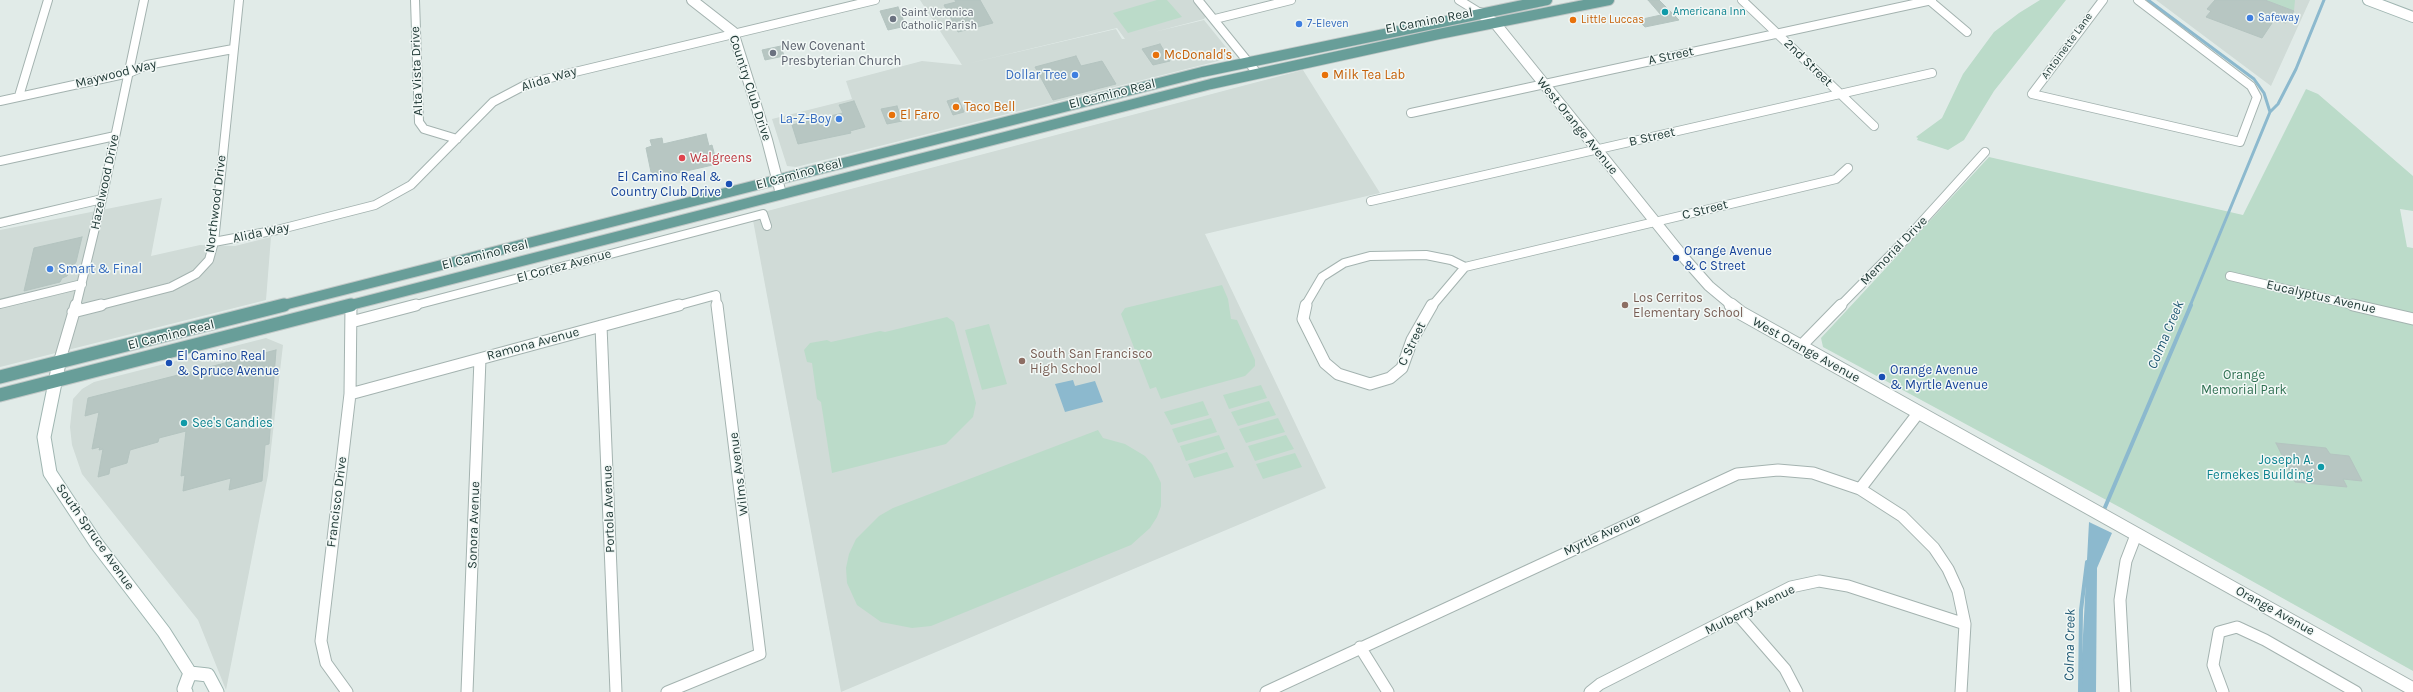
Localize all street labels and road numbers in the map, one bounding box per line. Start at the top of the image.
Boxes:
street label: El Camino Real [1384,5,1474,37]
street label: Antoinette Lane [2039,10,2095,82]
street label: Alta Vista Drive [408,26,426,116]
street label: Country Club Drive [726,33,774,143]
street label: 2nd Street [1780,36,1836,90]
street label: A Street [1647,44,1695,68]
street label: Maywood Way [74,56,158,92]
street label: Alida Way [519,63,579,95]
street label: West Orange Avenue [1533,74,1621,178]
street label: El Camino Real [1067,76,1157,112]
street label: B Street [1627,124,1677,150]
street label: Hazelwood Drive [87,133,123,231]
street label: Northwood Drive [202,154,230,254]
street label: El Camino Real [754,155,844,193]
street label: C Street [1680,197,1730,223]
street label: Memorial Drive [1857,213,1931,289]
street label: Alida Way [231,219,291,247]
street label: El Camino Real [440,237,530,273]
street label: El Cortez Avenue [515,246,613,286]
street label: Eucalyptus Avenue [2265,277,2377,317]
street label: West Orange Avenue [1749,314,1863,386]
street label: El Camino Real [126,317,216,353]
street label: C Street [1395,320,1429,368]
street label: Ramona Avenue [485,324,581,364]
street label: Wilms Avenue [726,431,752,517]
street label: Francisco Drive [324,456,350,548]
street label: Portola Avenue [600,465,618,553]
street label: South Spruce Avenue [52,481,138,593]
street label: Sonora Avenue [465,481,483,569]
street label: Myrtle Avenue [1561,510,1643,560]
street label: Mulberry Avenue [1702,581,1798,639]
street label: Orange Avenue [2233,583,2317,639]

